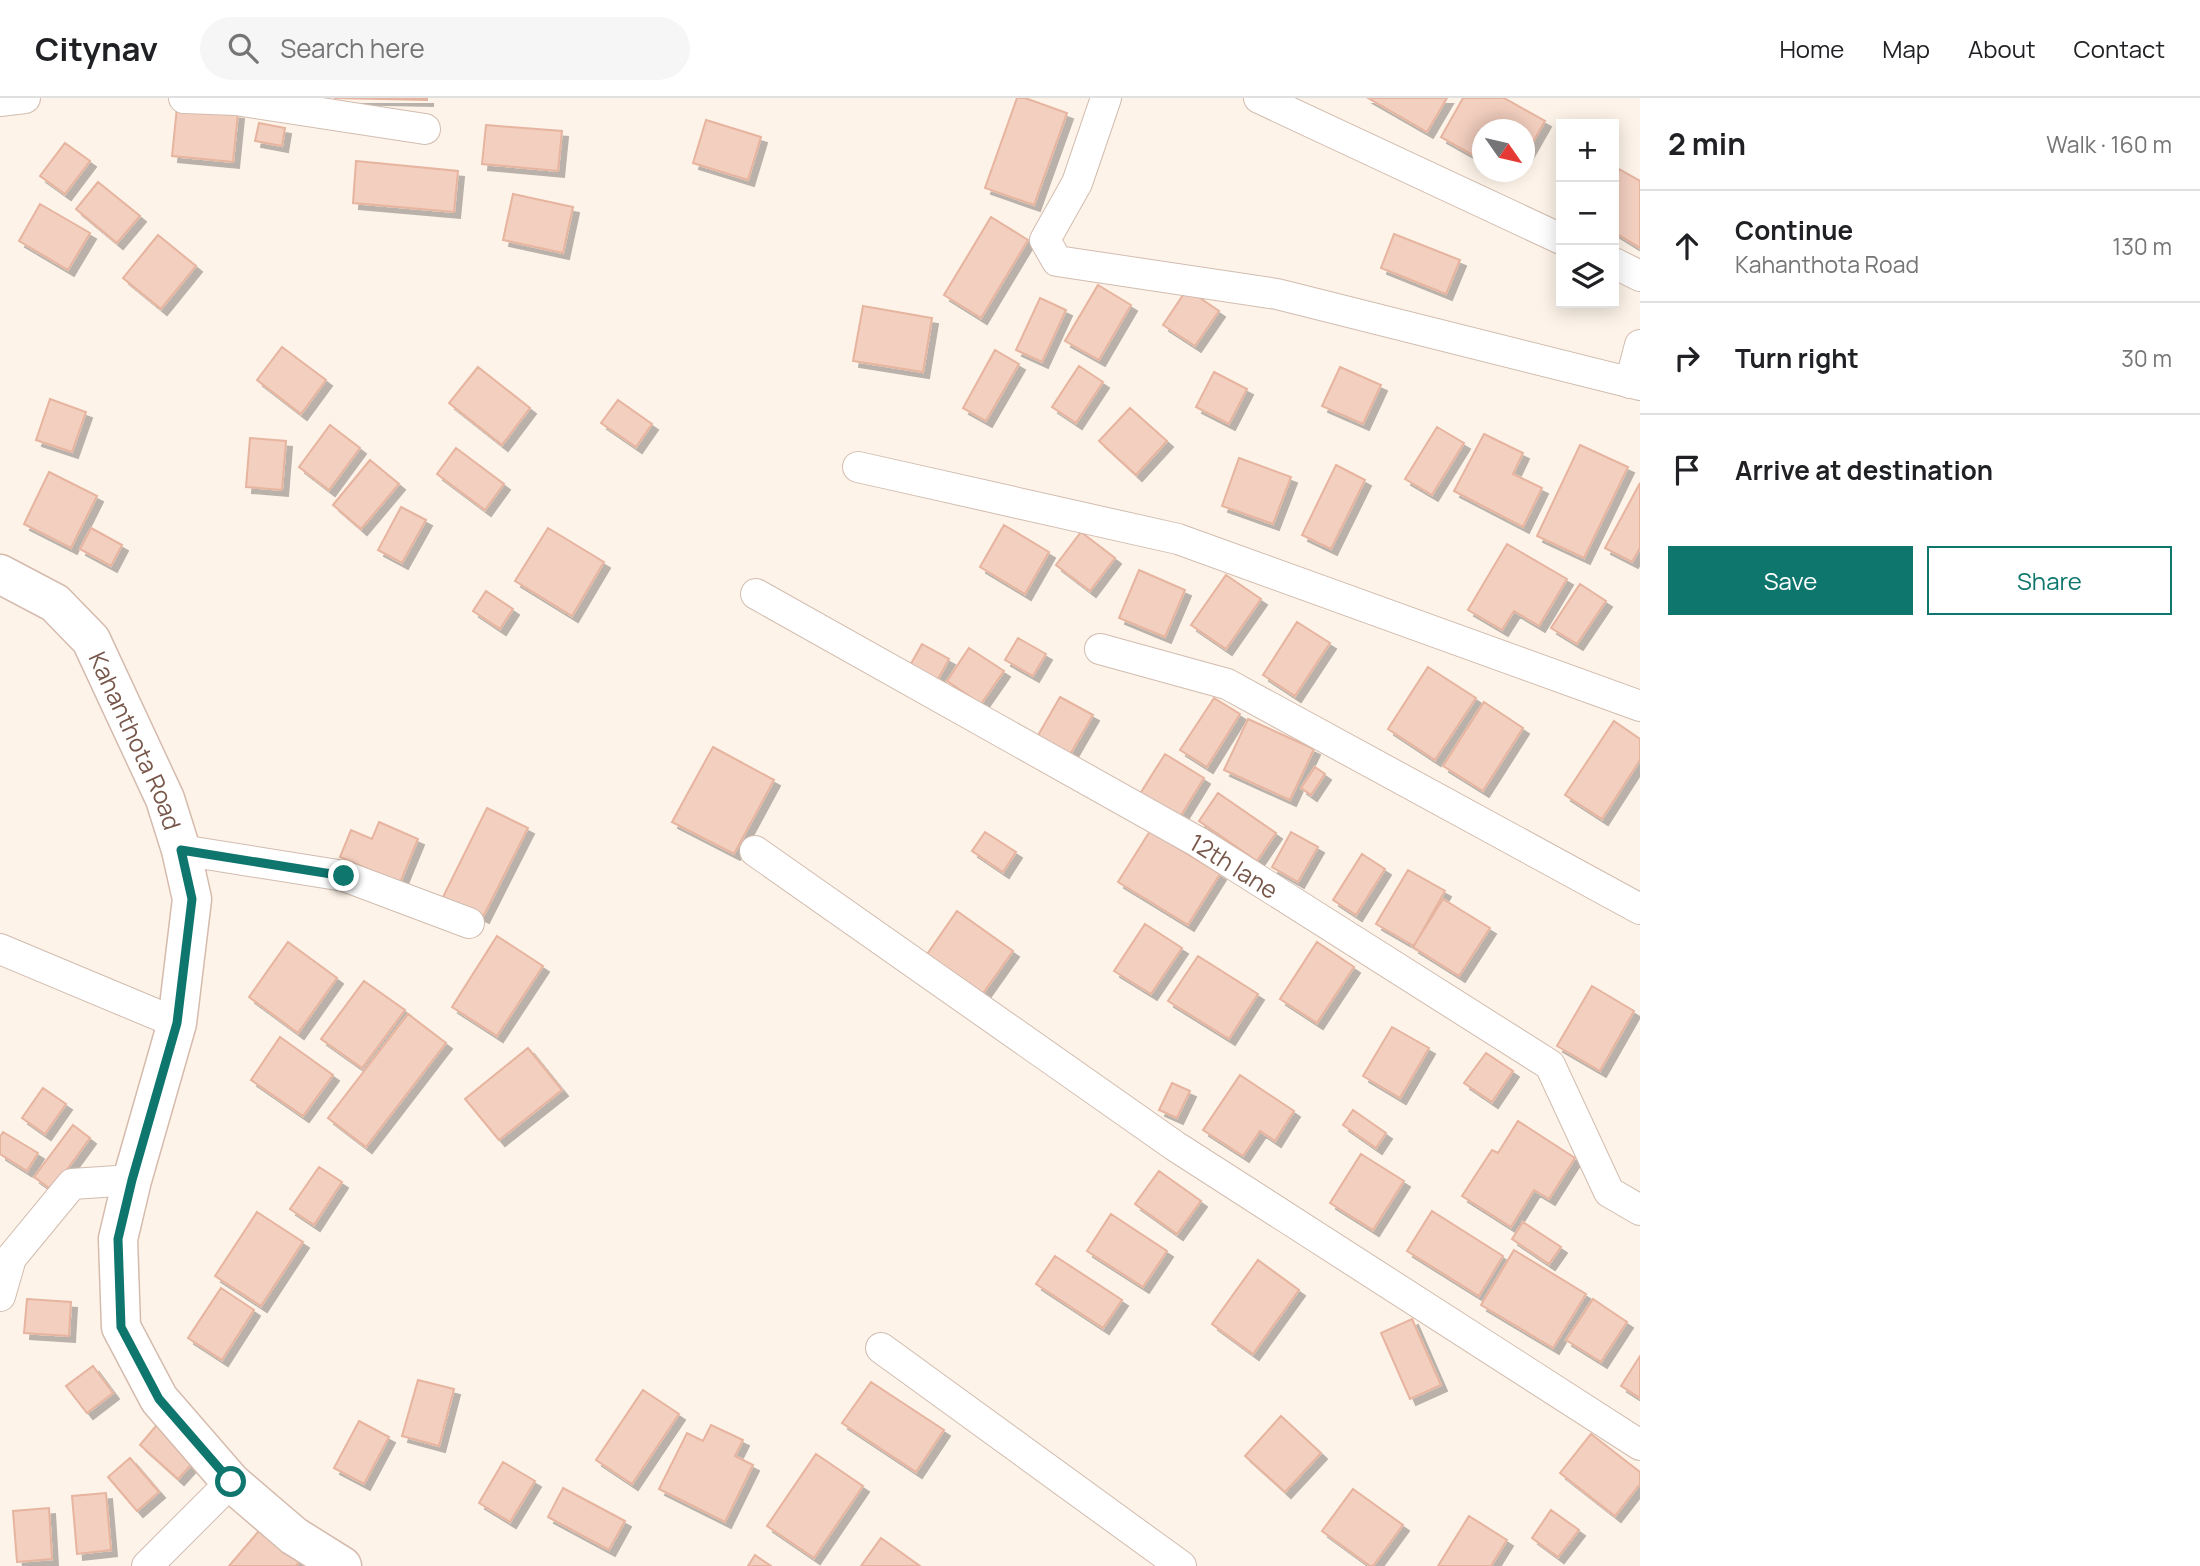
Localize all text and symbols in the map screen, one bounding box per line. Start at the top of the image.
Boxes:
search box [200,17,690,80]
text: Citynav [35,26,158,71]
icon: search [224,29,262,67]
text: Search here [280,30,425,66]
text: Home [1779,32,1844,65]
text: Map [1882,32,1930,65]
text: About [1968,32,2036,65]
text: Contact [2074,32,2165,65]
north arrow [1472,119,1535,182]
map controls [1556,119,1619,308]
button: + [1556,119,1619,182]
text: 2 min [1668,123,1746,164]
text: Walk · 160 m [2046,128,2172,160]
button: − [1556,182,1619,245]
text: Continue [1735,212,1853,248]
icon: ahead [1668,227,1706,265]
text: 130 m [2112,230,2172,262]
button: layers [1556,245,1619,308]
text: Kahanthota Road [1735,248,1919,280]
icon: right [1668,339,1706,377]
text: Turn right [1735,340,1859,376]
text: 30 m [2121,342,2172,374]
icon: arrive [1668,451,1706,489]
text: Arrive at destination [1735,452,1993,488]
button: Save [1668,546,1913,615]
button: Share [1927,546,2172,615]
street label: Kahanthota Road [82,646,190,833]
street label: 12th lane [1184,825,1285,906]
route end [328,860,359,891]
route start [215,1466,246,1497]

